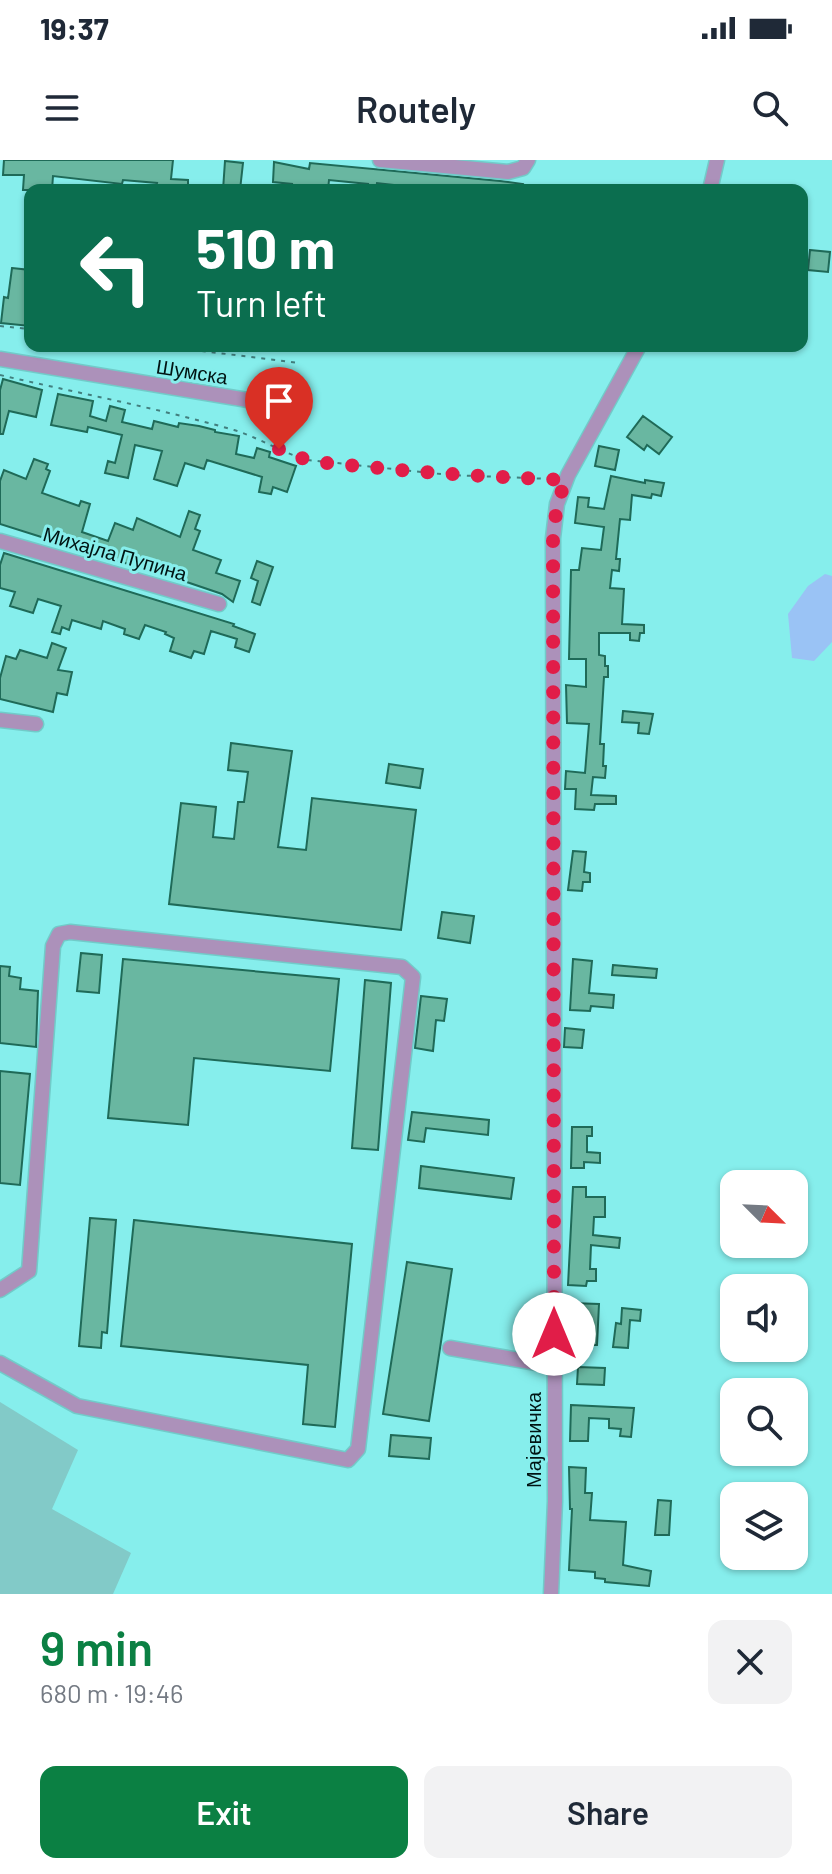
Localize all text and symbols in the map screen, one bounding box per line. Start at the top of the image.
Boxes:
text: 19:37 [40,10,109,46]
icon: menu [40,86,84,130]
icon: search [748,86,792,130]
text: Routely [356,87,476,130]
text: 510 m [196,213,335,280]
icon: left [64,216,168,320]
text: Turn left [196,281,327,324]
street label: Шумска [155,354,231,389]
pin [245,367,313,449]
icon: arrive [257,379,301,423]
street label: Михајла Пупина [41,521,191,585]
north arrow [720,1170,808,1258]
map controls [720,1170,808,1570]
button: sound [720,1274,808,1362]
position arrow [512,1292,596,1376]
button: search [720,1378,808,1466]
street label: Мајевичка [521,1391,545,1488]
button: layers [720,1482,808,1570]
text: 9 min [40,1618,153,1676]
button: close [708,1620,792,1704]
text: 680 m · 19:46 [40,1677,183,1708]
button: Exit [40,1766,408,1858]
button: Share [424,1766,792,1858]

